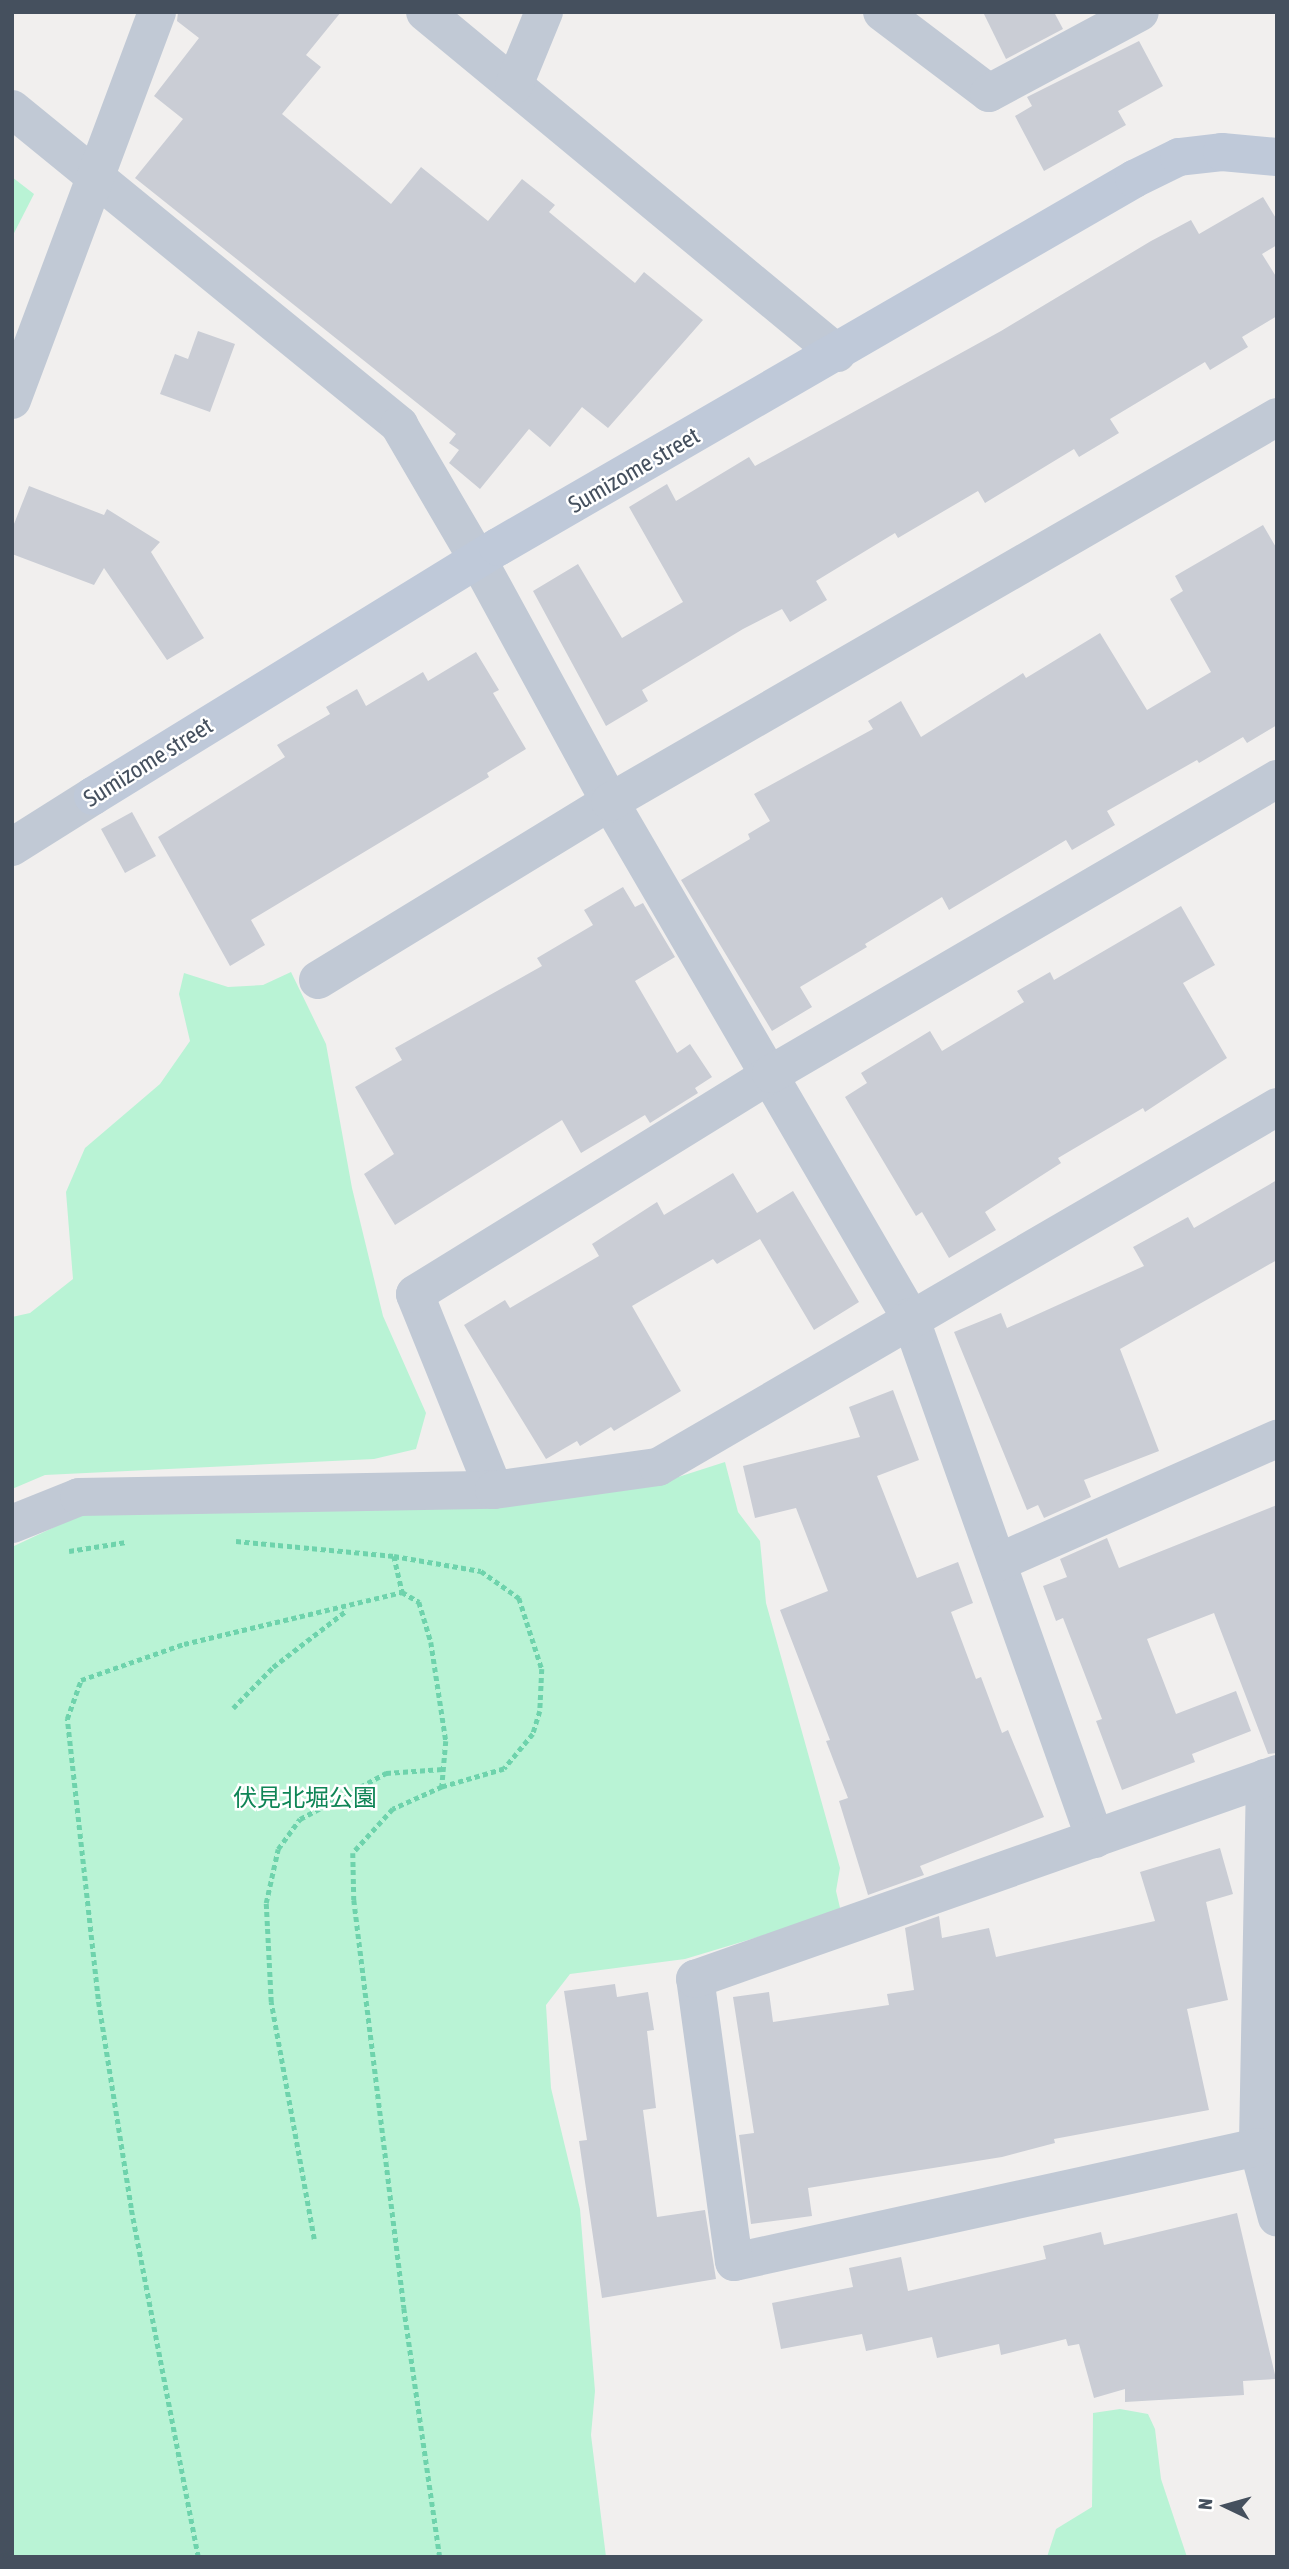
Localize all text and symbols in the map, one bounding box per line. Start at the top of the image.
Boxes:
street label: Sumizome street [563,421,705,519]
street label: Sumizome street [78,711,218,813]
park label: 伏見北堀公園 [233,1784,377,1812]
north arrow [1191,2471,1261,2541]
text: N [1194,2498,1217,2511]

